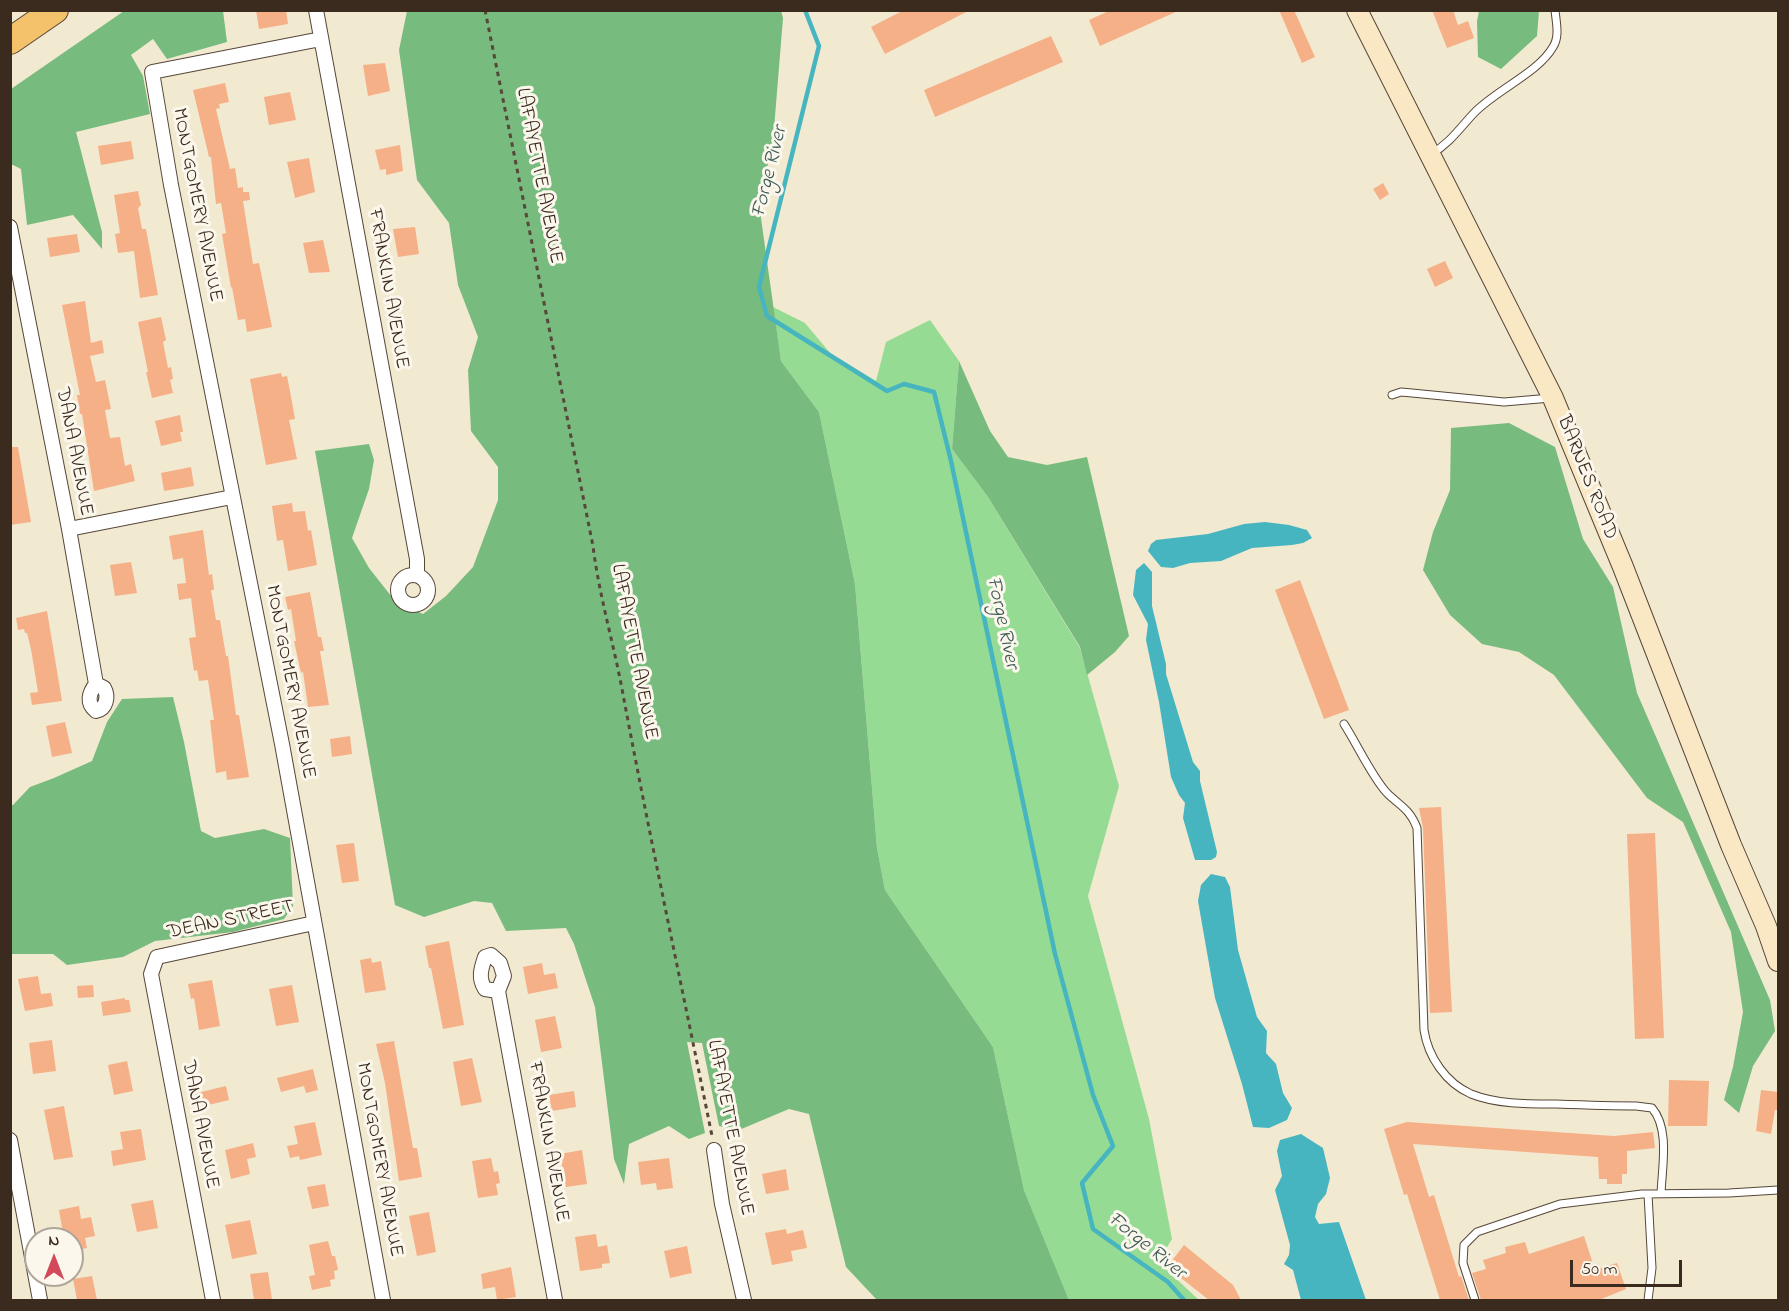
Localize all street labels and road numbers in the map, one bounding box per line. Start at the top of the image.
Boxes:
street label: LAFAYETTE AVENUE [509,86,567,266]
street label: MONTGOMERY AVENUE [165,106,227,304]
street label: FRANKLIN AVENUE [361,207,413,371]
street label: DANA AVENUE [49,386,97,518]
street label: BARNES ROAD [1550,412,1622,544]
street label: LAFAYETTE AVENUE [604,562,662,742]
street label: MONTGOMERY AVENUE [258,583,320,781]
street label: DEAN STREET [166,896,296,946]
street label: LAFAYETTE AVENUE [700,1038,758,1218]
street label: DANA AVENUE [175,1059,223,1191]
street label: FRANKLIN AVENUE [521,1060,573,1224]
street label: MONTGOMERY AVENUE [349,1061,407,1259]

